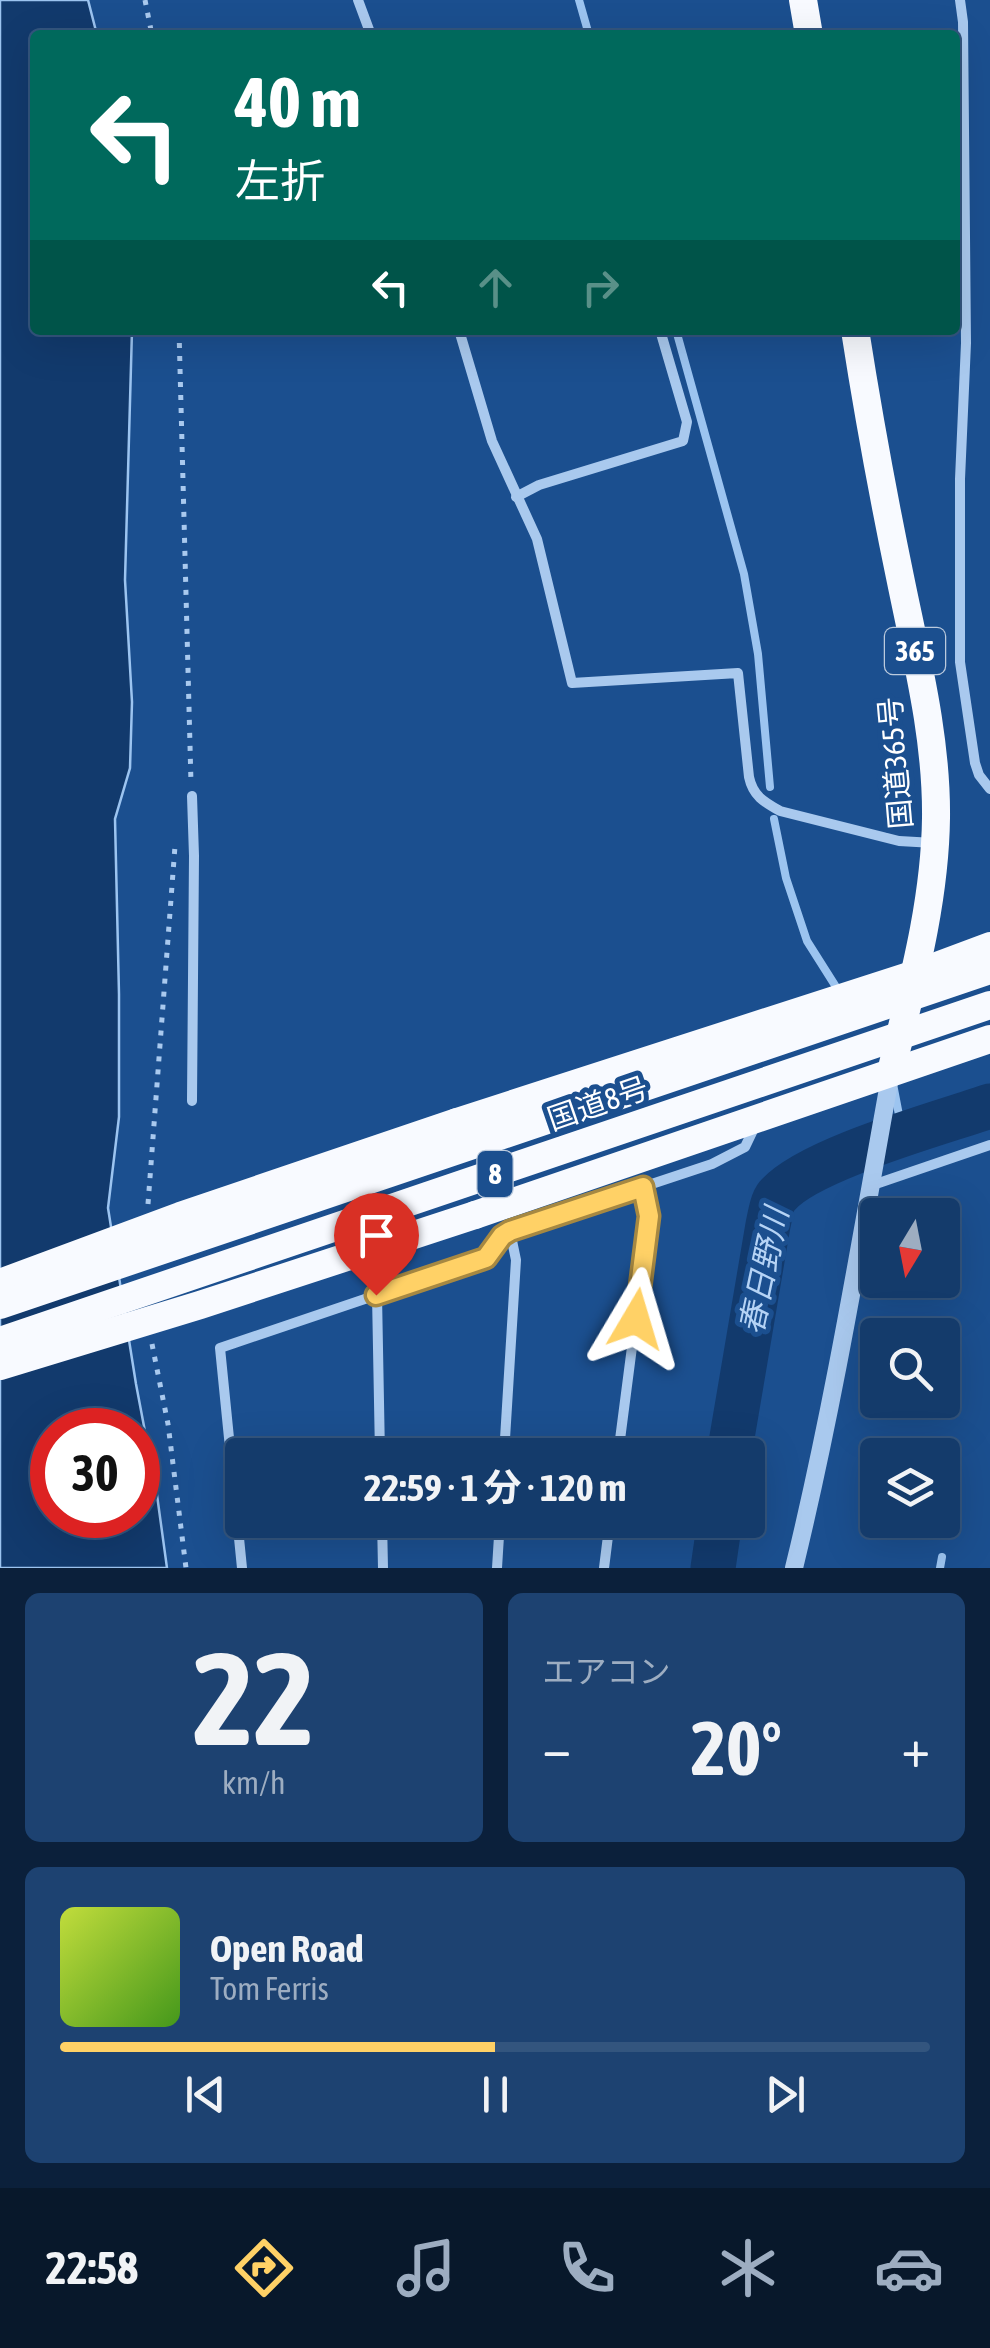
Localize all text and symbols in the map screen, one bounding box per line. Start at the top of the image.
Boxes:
text: 40 m [235,62,361,142]
icon: left [70,70,200,200]
text: 左折 [235,155,325,207]
icon: left [363,260,418,315]
icon: ahead [468,260,523,315]
icon: right [573,260,628,315]
road number: 365 [885,628,945,674]
street label: 国道365号 [872,696,918,830]
street label: 国道8号 [543,1070,652,1136]
road number: 8 [478,1151,512,1197]
pin [334,1193,419,1296]
north arrow [860,1198,960,1298]
map controls [860,1198,960,1538]
water label: 春日野川 [732,1202,796,1337]
icon: arrive [349,1208,404,1263]
position arrow [584,1267,688,1371]
button: search [860,1318,960,1418]
speed limit sign: 30 [30,1408,160,1538]
button: layers [860,1438,960,1538]
text: 22:59 · 1 分 · 120 m [364,1466,626,1509]
text: 22 [193,1624,315,1773]
text: エアコン [543,1653,671,1690]
text: 20° [691,1705,782,1791]
text: − [543,1716,571,1779]
text: + [901,1716,930,1779]
text: km/h [222,1764,285,1801]
text: Open Road [210,1927,364,1970]
text: Tom Ferris [210,1970,329,2007]
icon: previous [178,2067,233,2122]
icon: pause [468,2067,523,2122]
icon: next [758,2067,813,2122]
icon: directions [229,2233,299,2303]
icon: music [391,2233,461,2303]
icon: phone [552,2233,622,2303]
icon: climate [713,2233,783,2303]
icon: car [874,2233,944,2303]
text: 22:58 [46,2242,138,2294]

